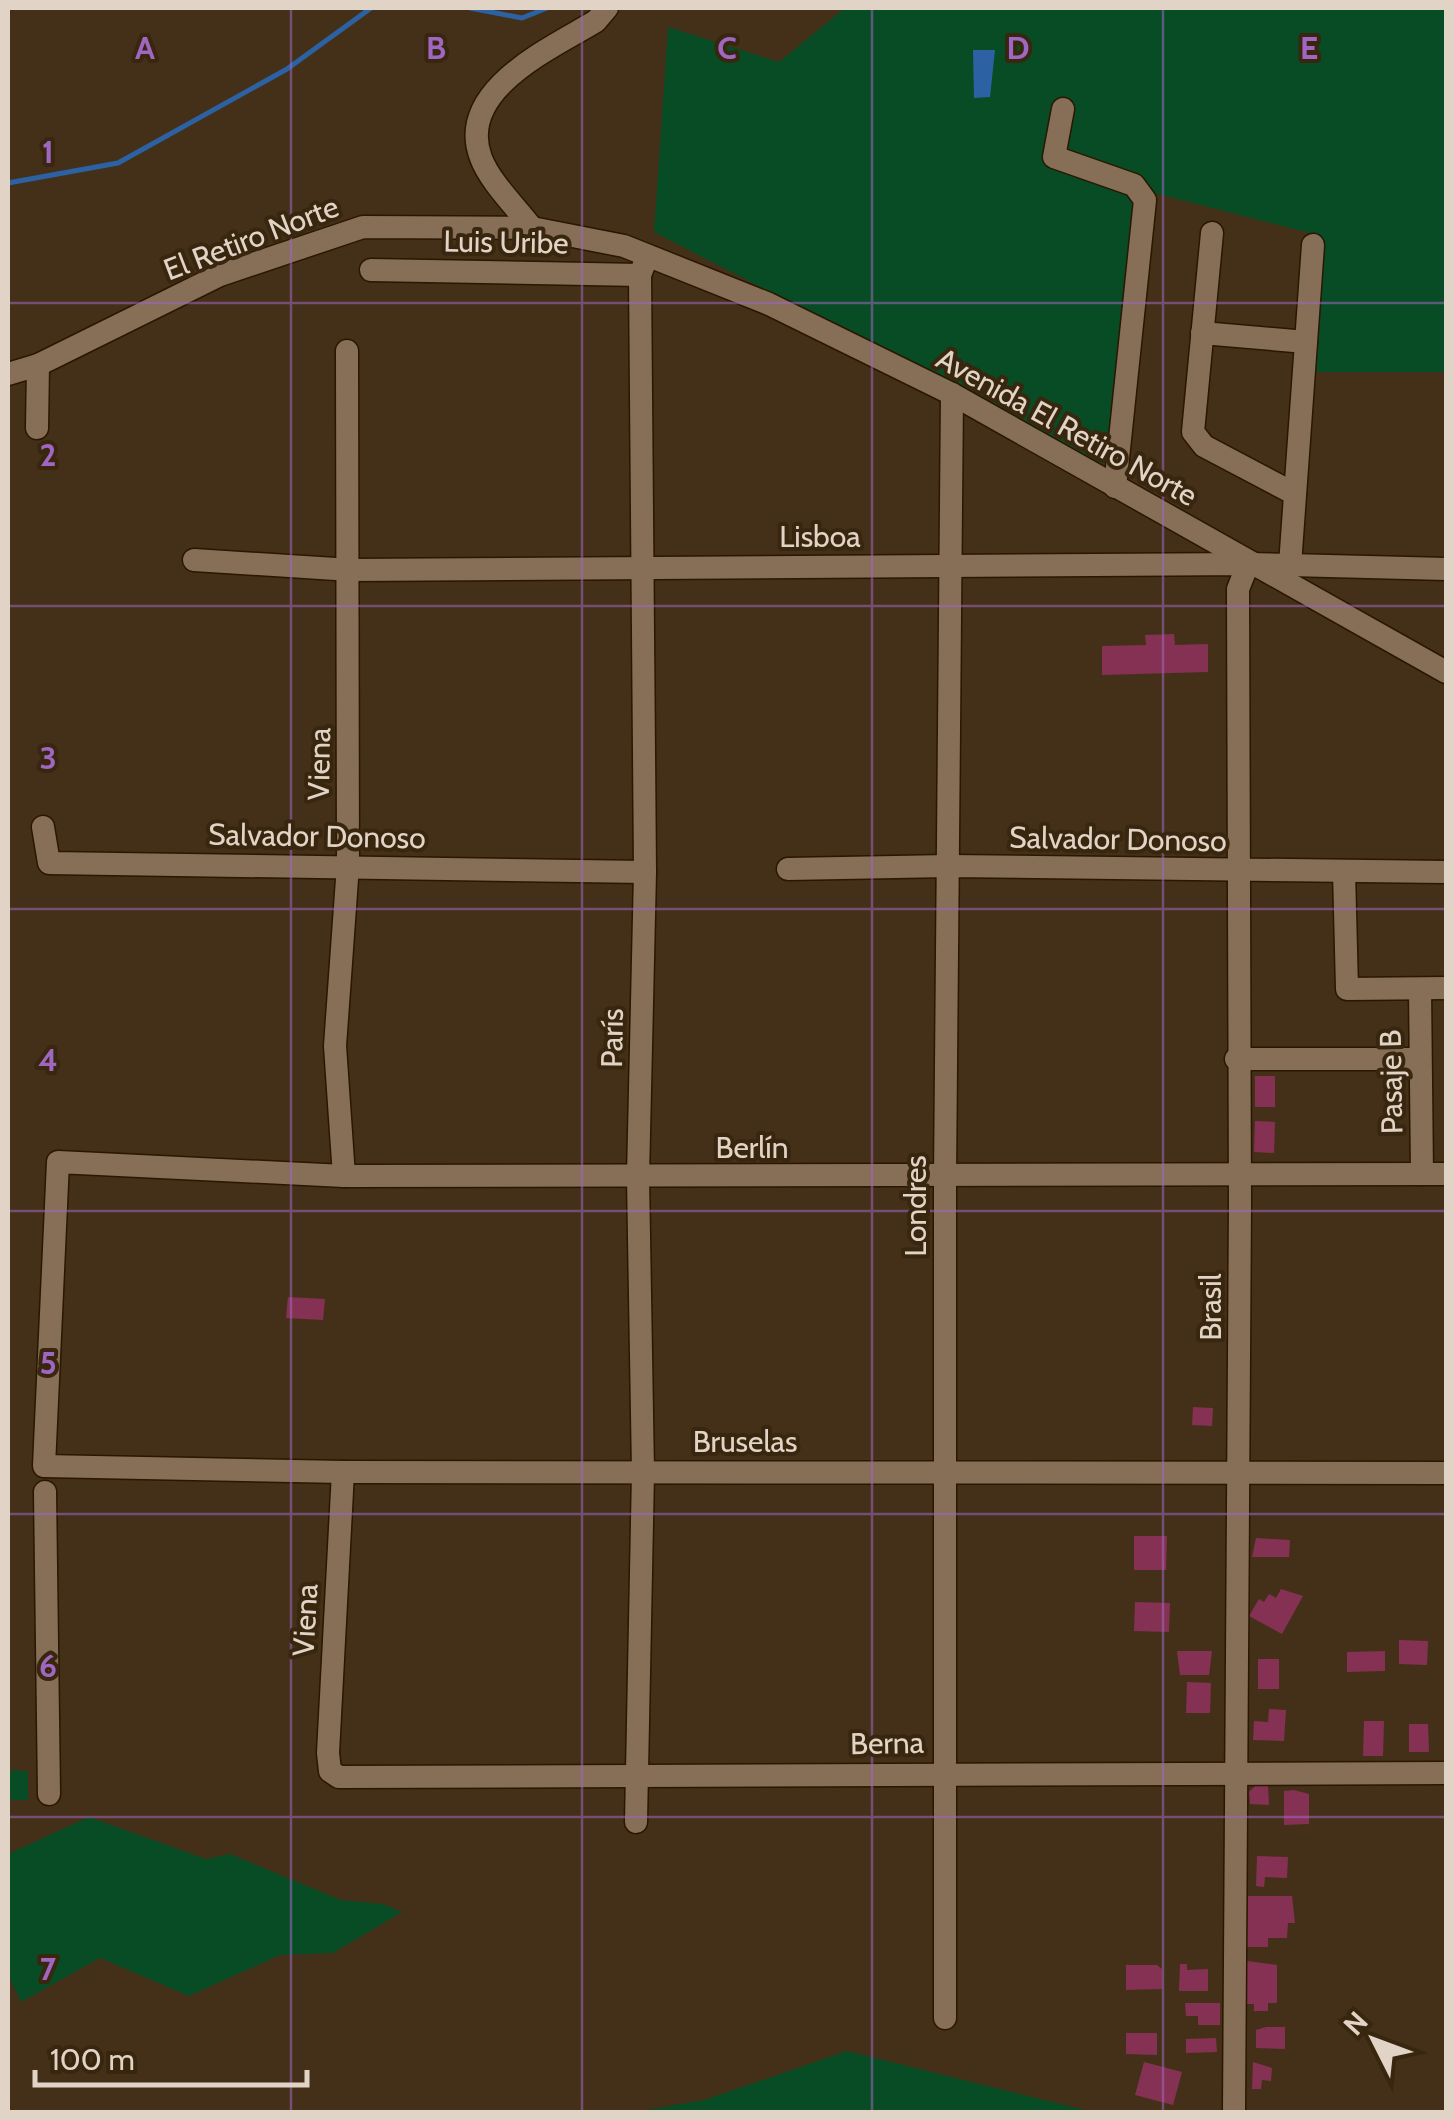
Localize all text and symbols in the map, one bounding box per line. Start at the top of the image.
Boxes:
text: A [135,28,155,67]
text: B [426,28,446,67]
text: C [717,28,737,67]
text: D [1006,28,1030,67]
text: E [1300,28,1318,67]
text: 1 [42,132,54,171]
street label: El Retiro Norte [158,188,344,288]
street label: Luis Uribe [443,222,569,262]
street label: Avenida El Retiro Norte [930,340,1204,514]
text: 2 [40,435,56,474]
street label: Lisboa [779,518,861,555]
street label: Viena [300,727,338,801]
text: 3 [39,738,57,777]
street label: Salvador Donoso [208,816,426,856]
street label: Salvador Donoso [1009,819,1227,859]
street label: París [593,1008,631,1068]
street label: Pasaje B [1372,1029,1410,1134]
text: 4 [38,1040,58,1079]
street label: Berlín [716,1129,788,1166]
street label: Londres [897,1155,934,1257]
street label: Brasil [1192,1273,1229,1341]
text: 5 [39,1343,57,1382]
street label: Bruselas [693,1423,797,1460]
street label: Viena [285,1582,325,1657]
text: 6 [39,1646,57,1685]
street label: Berna [850,1724,925,1762]
text: 7 [40,1949,57,1988]
north arrow [1324,1990,1424,2090]
text: N [1336,2005,1375,2042]
scale bar [35,2025,308,2087]
text: 100 m [50,2041,135,2078]

